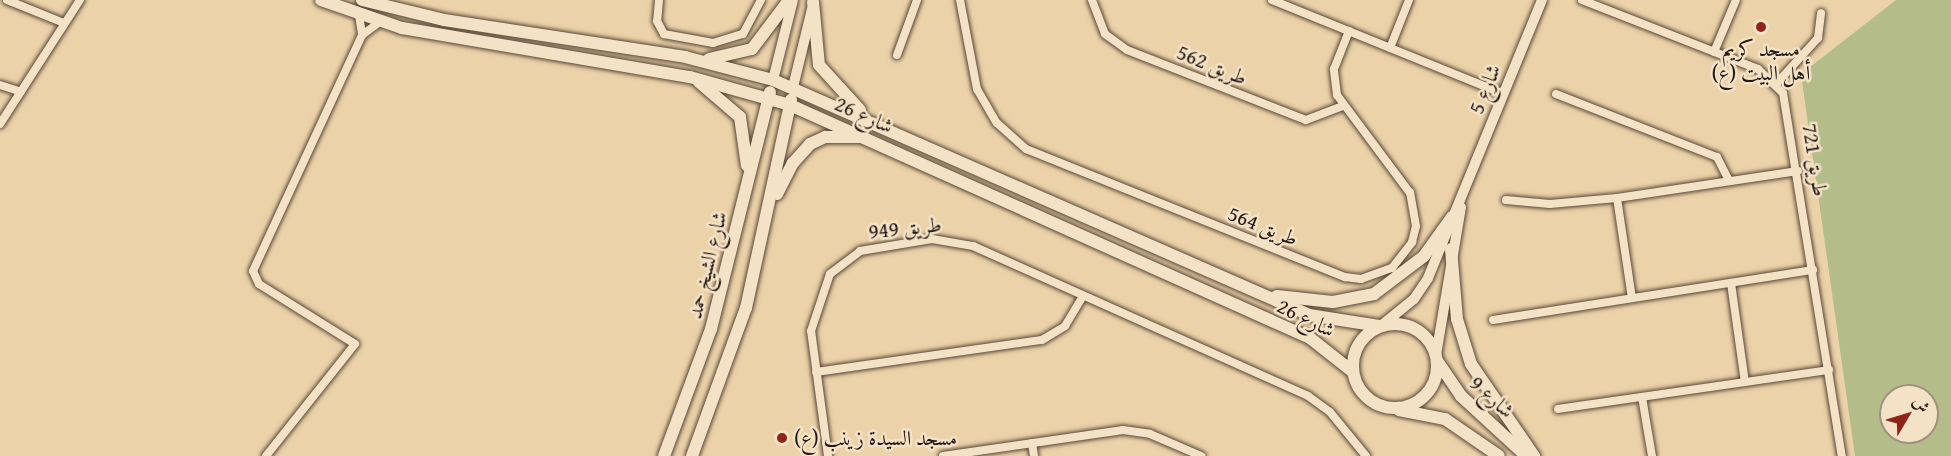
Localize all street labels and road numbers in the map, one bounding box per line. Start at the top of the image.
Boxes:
street label: طريق 562 [1173,40,1251,90]
street label: شارع 5 [1464,61,1506,117]
street label: شارع 26 [831,91,897,139]
street label: طريق 721 [1797,122,1833,198]
street label: طريق 564 [1224,201,1302,251]
street label: شارع الشيخ حمد [682,209,732,321]
street label: طريق 949 [867,212,943,244]
street label: شارع 26 [1273,293,1339,343]
street label: شارع 9 [1465,371,1519,423]

